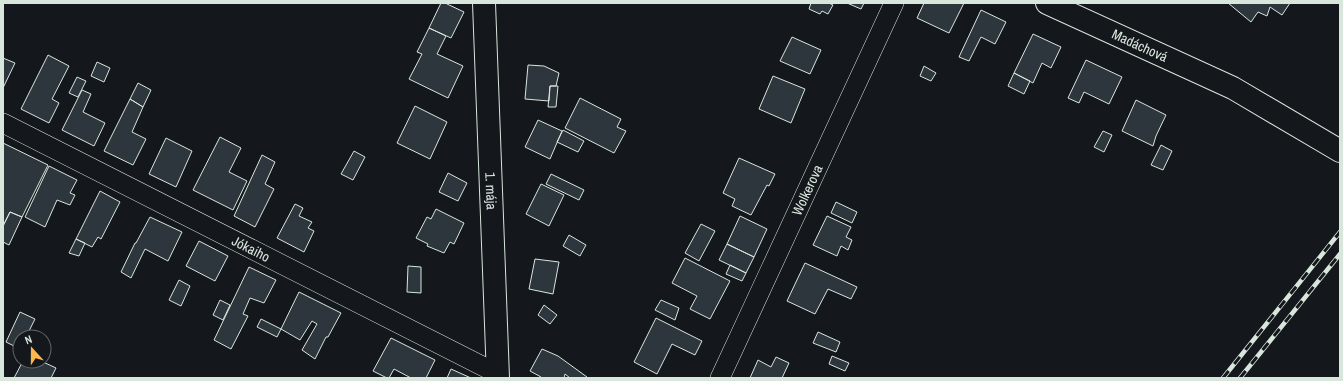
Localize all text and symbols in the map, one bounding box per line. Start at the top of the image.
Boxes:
street label: Madáchová [1109,25,1171,66]
street label: Wolkerova [788,161,827,219]
street label: 1. mája [481,172,501,211]
street label: Jókaiho [229,232,273,266]
north arrow [12,329,52,369]
text: N [23,332,34,347]

